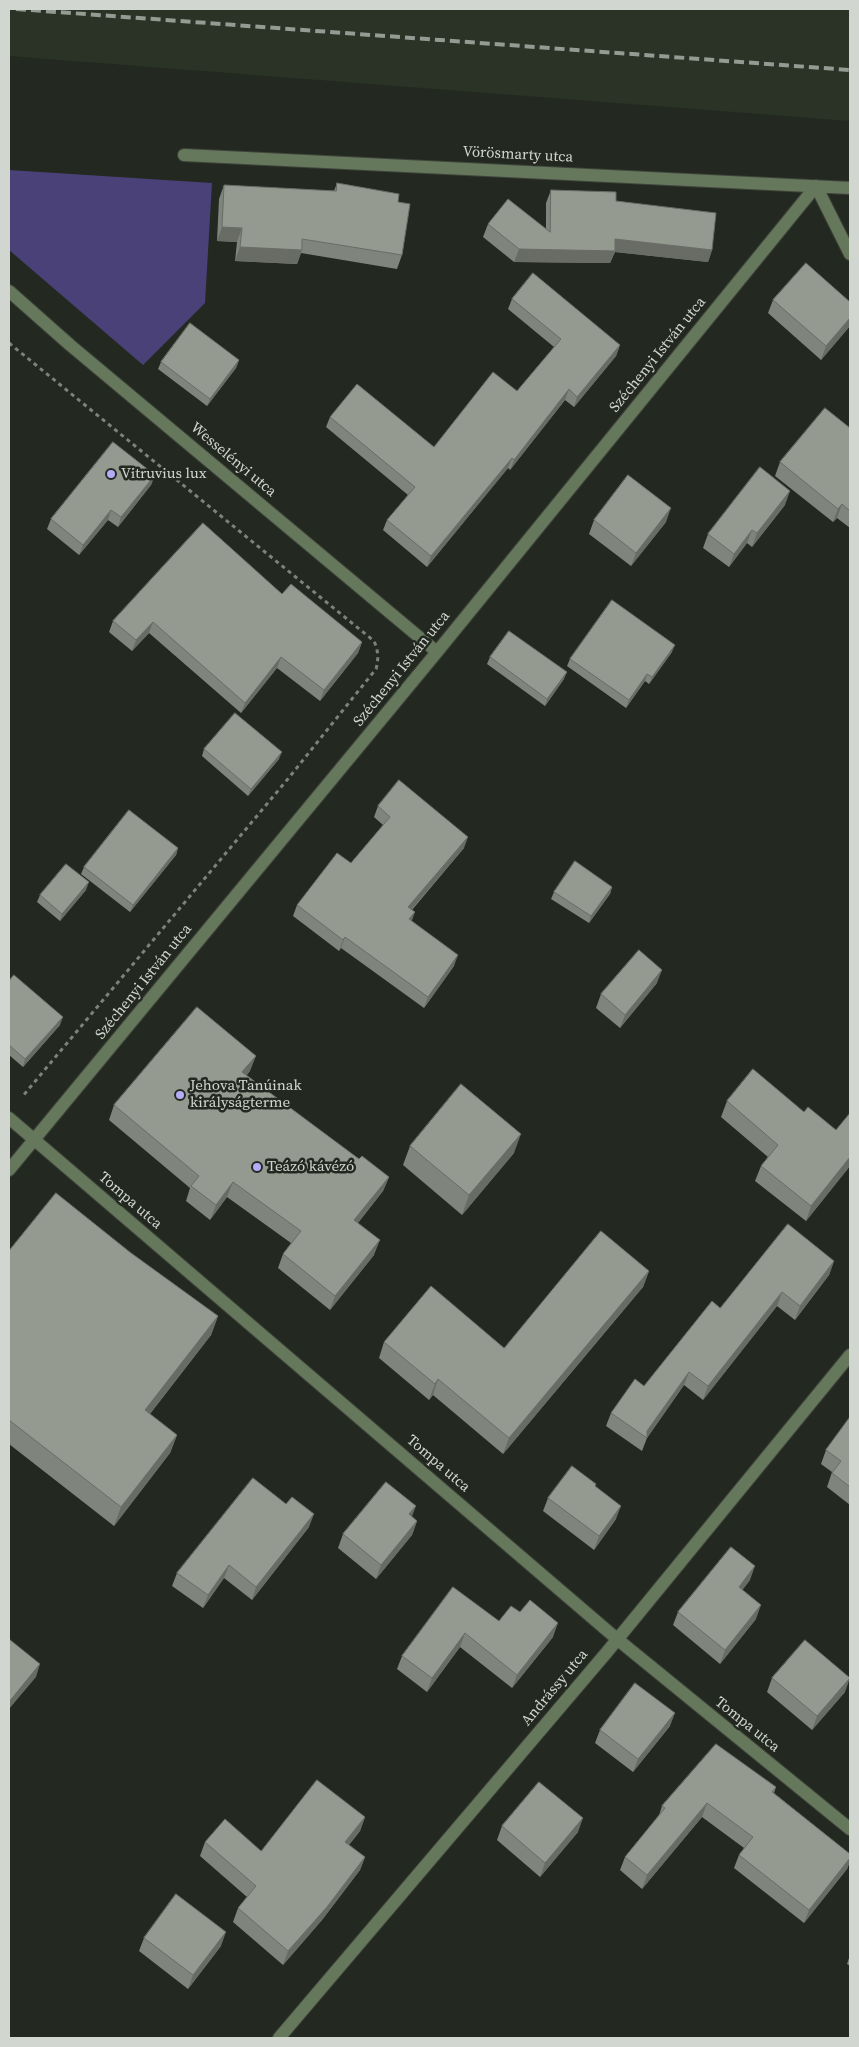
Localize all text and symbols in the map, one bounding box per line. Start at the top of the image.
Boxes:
street label: Vörösmarty utca [462,143,574,167]
street label: Széchenyi István utca [606,294,710,416]
street label: Wesselényi utca [186,419,280,501]
place label: Vitruvius lux [121,465,207,483]
marker: Vitruvius lux [105,468,117,480]
street label: Széchenyi István utca [350,608,454,730]
street label: Széchenyi István utca [92,921,196,1043]
place label: Jehova Tanúinak királyságterme [190,1077,302,1112]
marker: Jehova Tanúinak királyságterme [174,1089,186,1101]
place label: Teázó kávézó [267,1158,354,1176]
marker: Teázó kávézó [251,1161,263,1173]
street label: Tompa utca [95,1169,165,1233]
street label: Tompa utca [403,1432,473,1496]
street label: Andrássy utca [518,1646,592,1730]
street label: Tompa utca [711,1693,783,1757]

